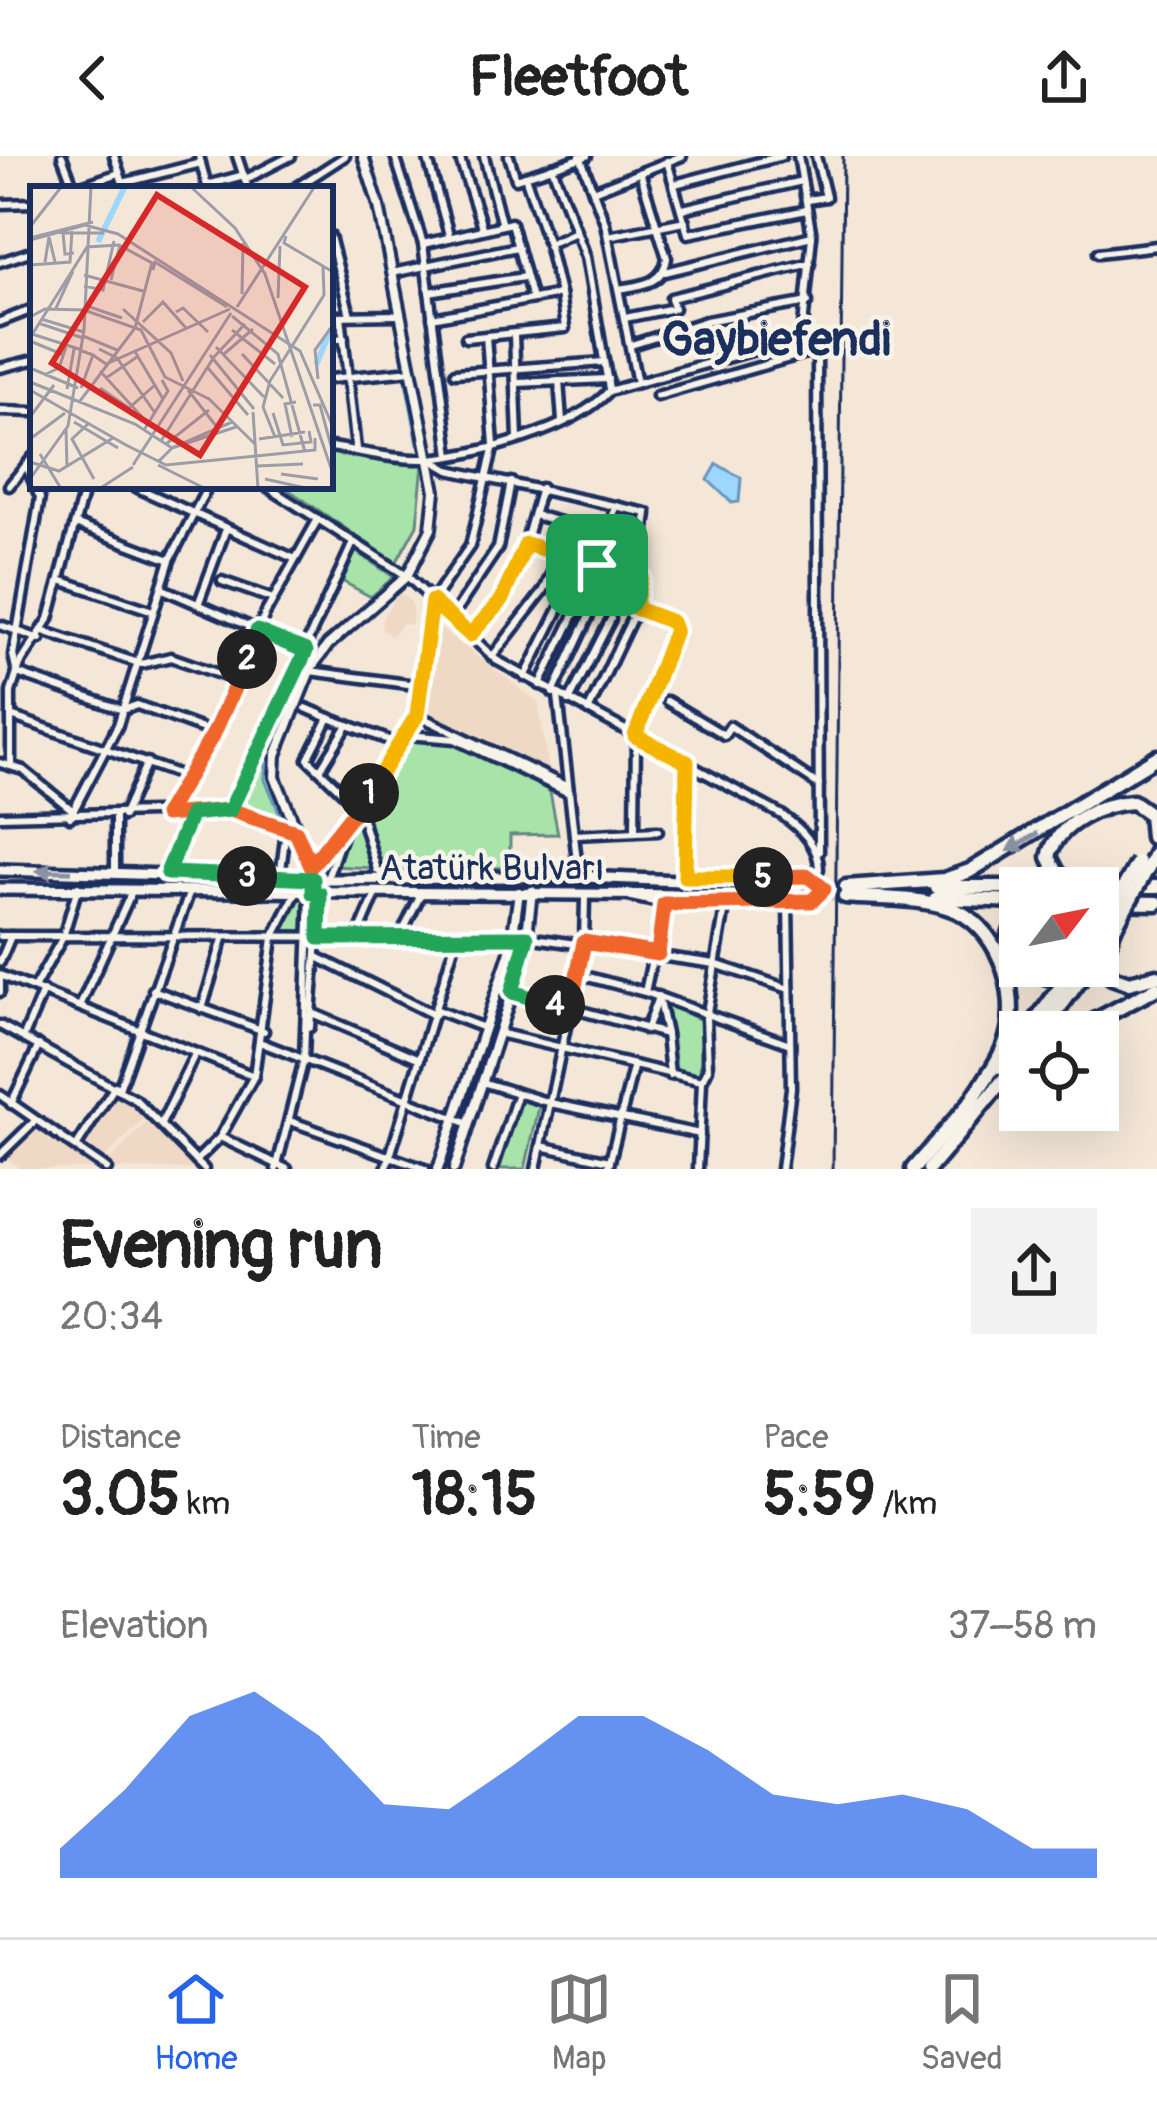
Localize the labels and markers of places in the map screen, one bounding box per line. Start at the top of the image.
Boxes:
pin [546,514,648,616]
pin: 2 [217,629,277,689]
pin: 1 [339,763,399,823]
pin: 3 [217,846,277,906]
pin: 5 [733,847,793,907]
pin: 4 [525,975,585,1035]

